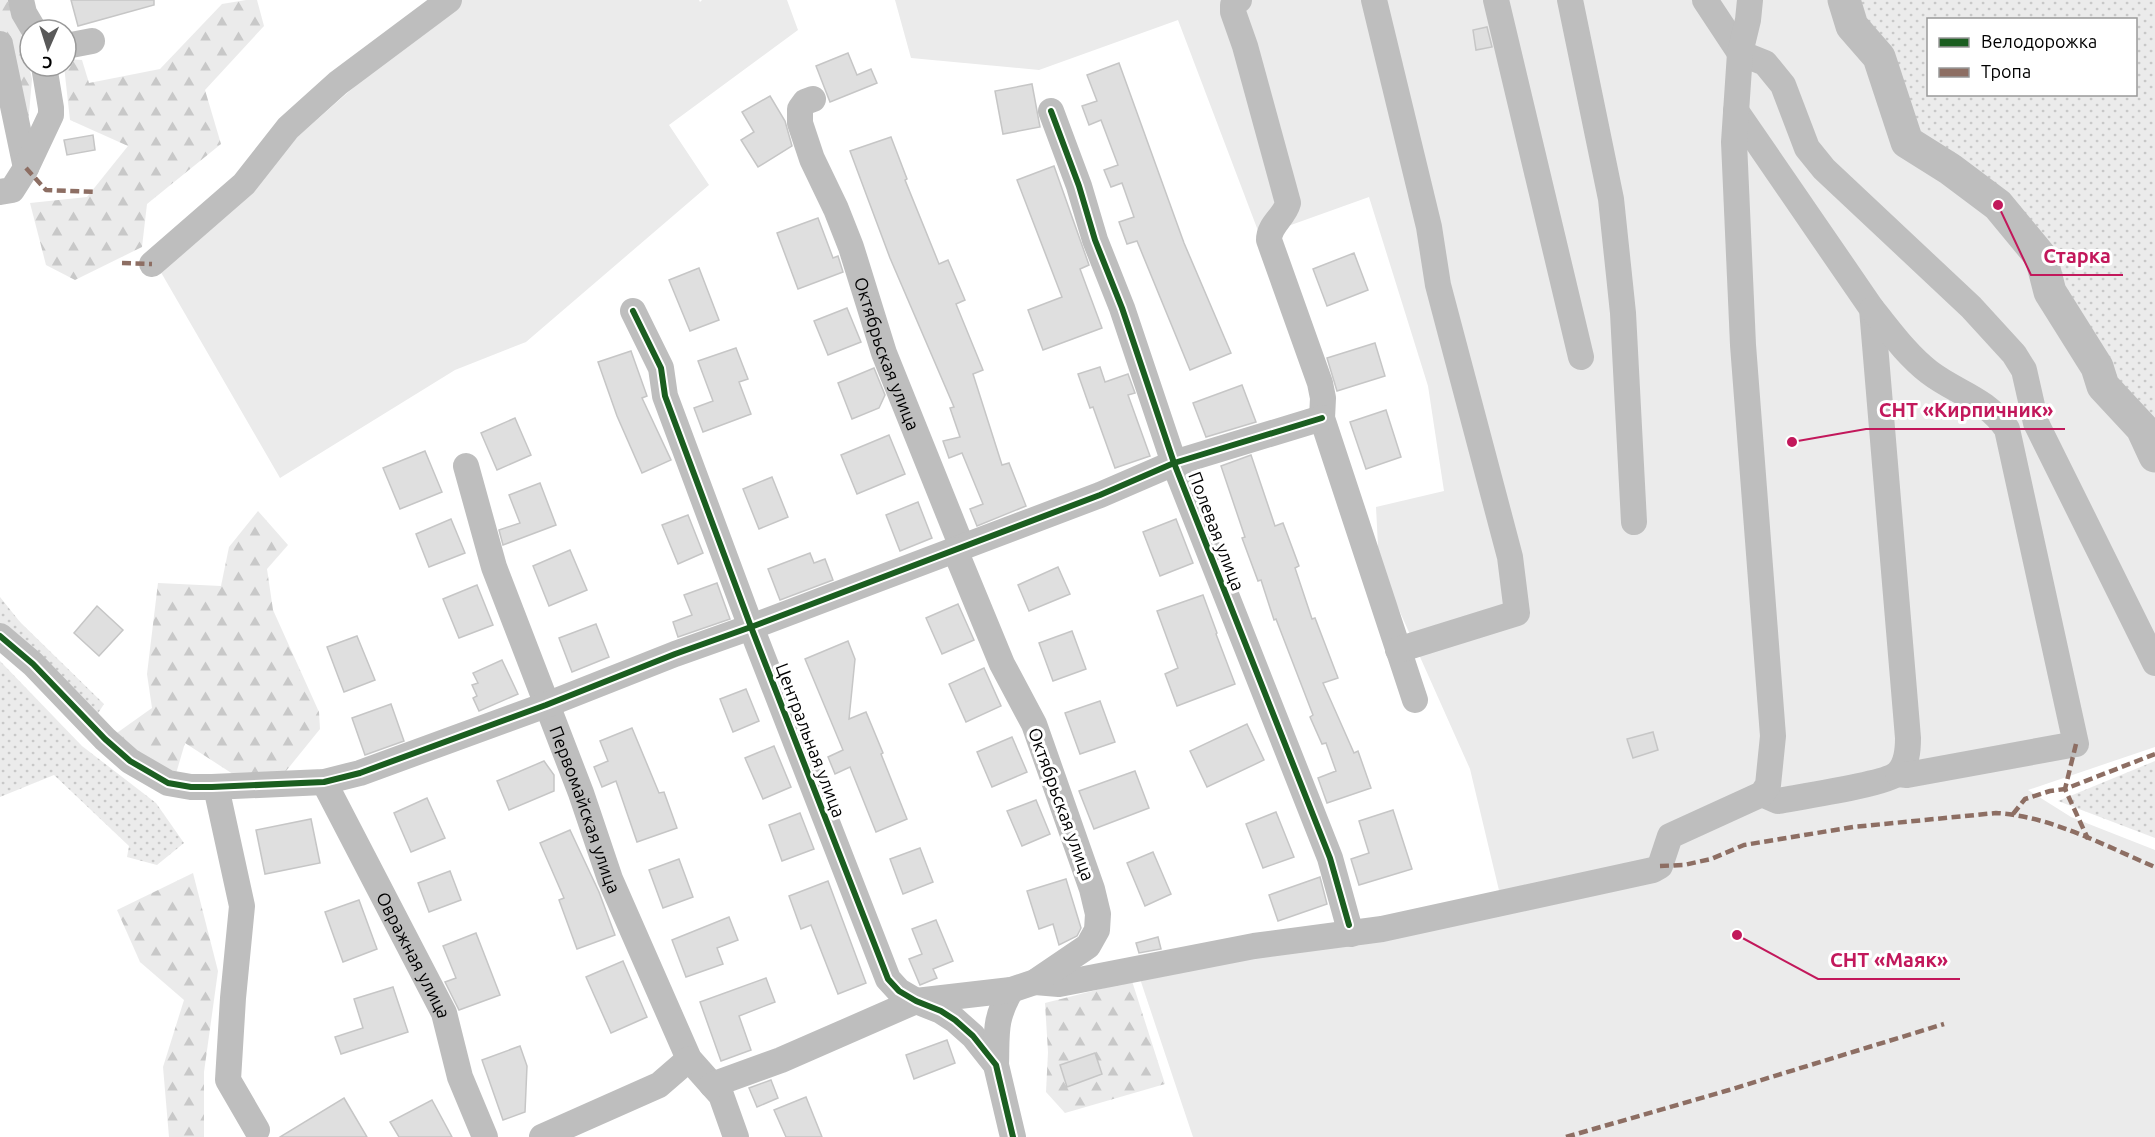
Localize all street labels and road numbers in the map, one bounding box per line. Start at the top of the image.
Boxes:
street label: Октябрьская улица [851,274,924,433]
street label: Полевая улица [1185,469,1249,593]
street label: Центральная улица [772,660,850,820]
street label: Первомайская улица [546,723,625,896]
street label: Октябрьская улица [1025,725,1099,883]
street label: Овражная улица [373,888,455,1020]

